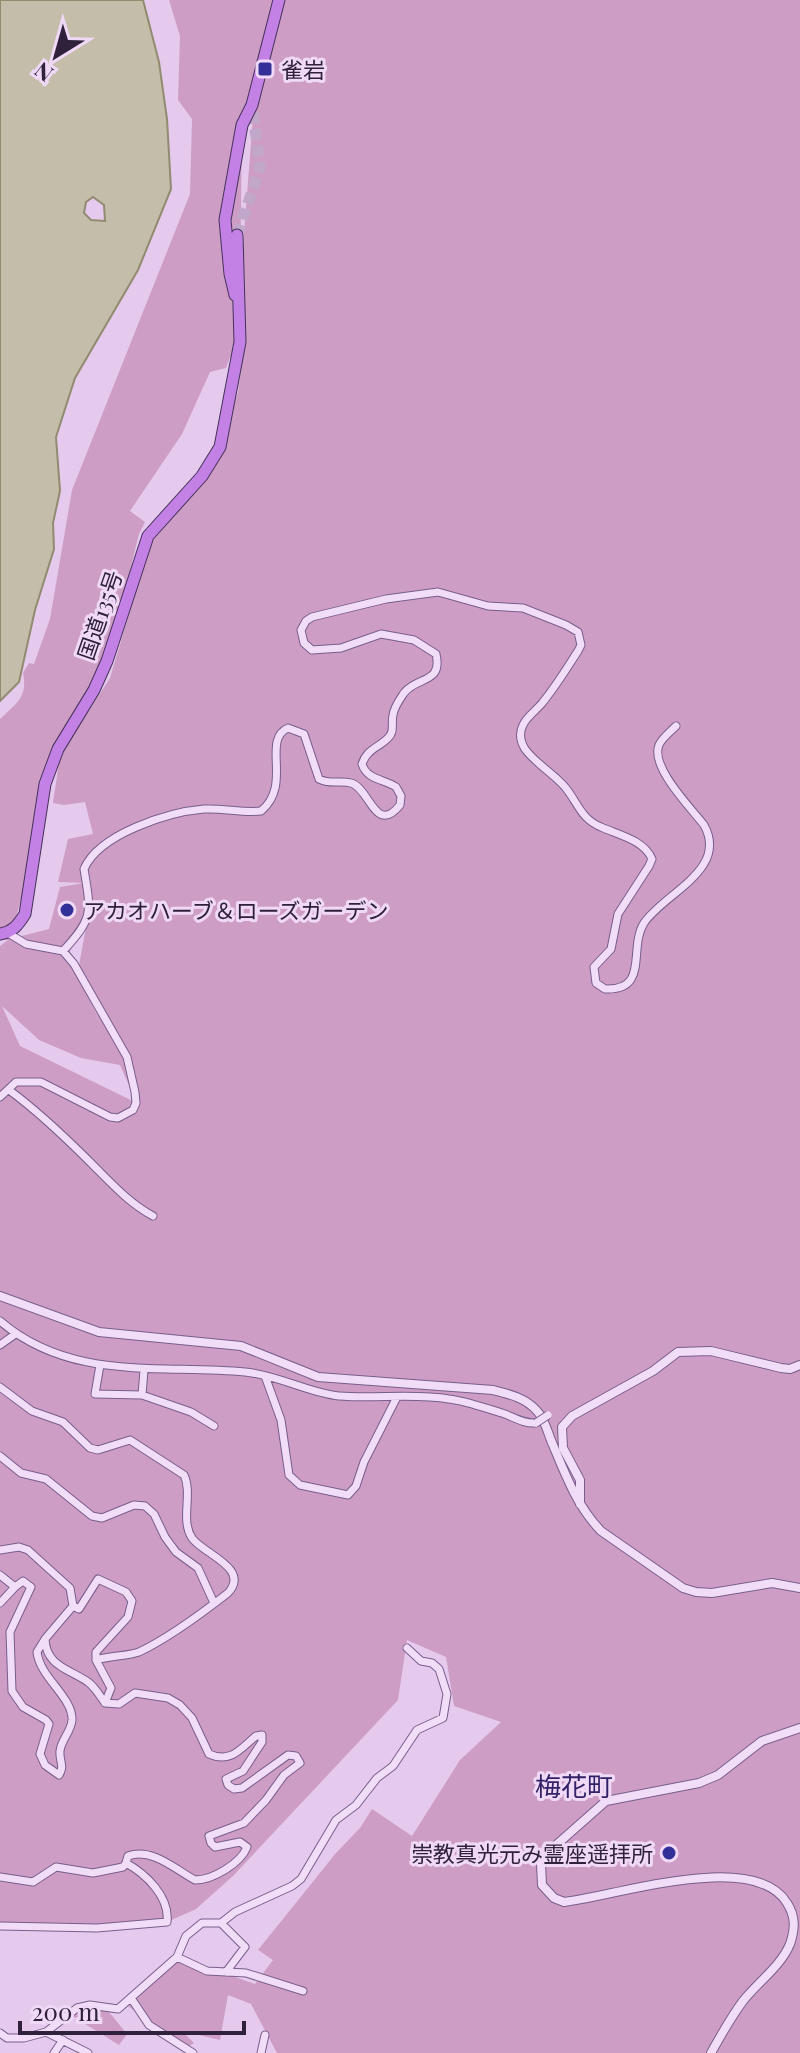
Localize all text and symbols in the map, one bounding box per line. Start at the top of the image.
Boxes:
north arrow [16,16,96,96]
place label: 雀岩 [281,54,325,84]
text: N [28,56,59,90]
marker: 雀岩 [256,60,274,78]
street label: 国道135号 [70,566,128,664]
place label: アカオハーブ＆ローズガーデン [83,895,389,925]
marker: アカオハーブ＆ローズガーデン [58,901,76,919]
district label: 梅花町 [535,1768,613,1803]
place label: 崇教真光元み霊座遥拝所 [411,1838,653,1868]
marker: 崇教真光元み霊座遥拝所 [660,1844,678,1862]
scale bar [20,1985,244,2035]
text: 200 m [32,1995,100,2027]

